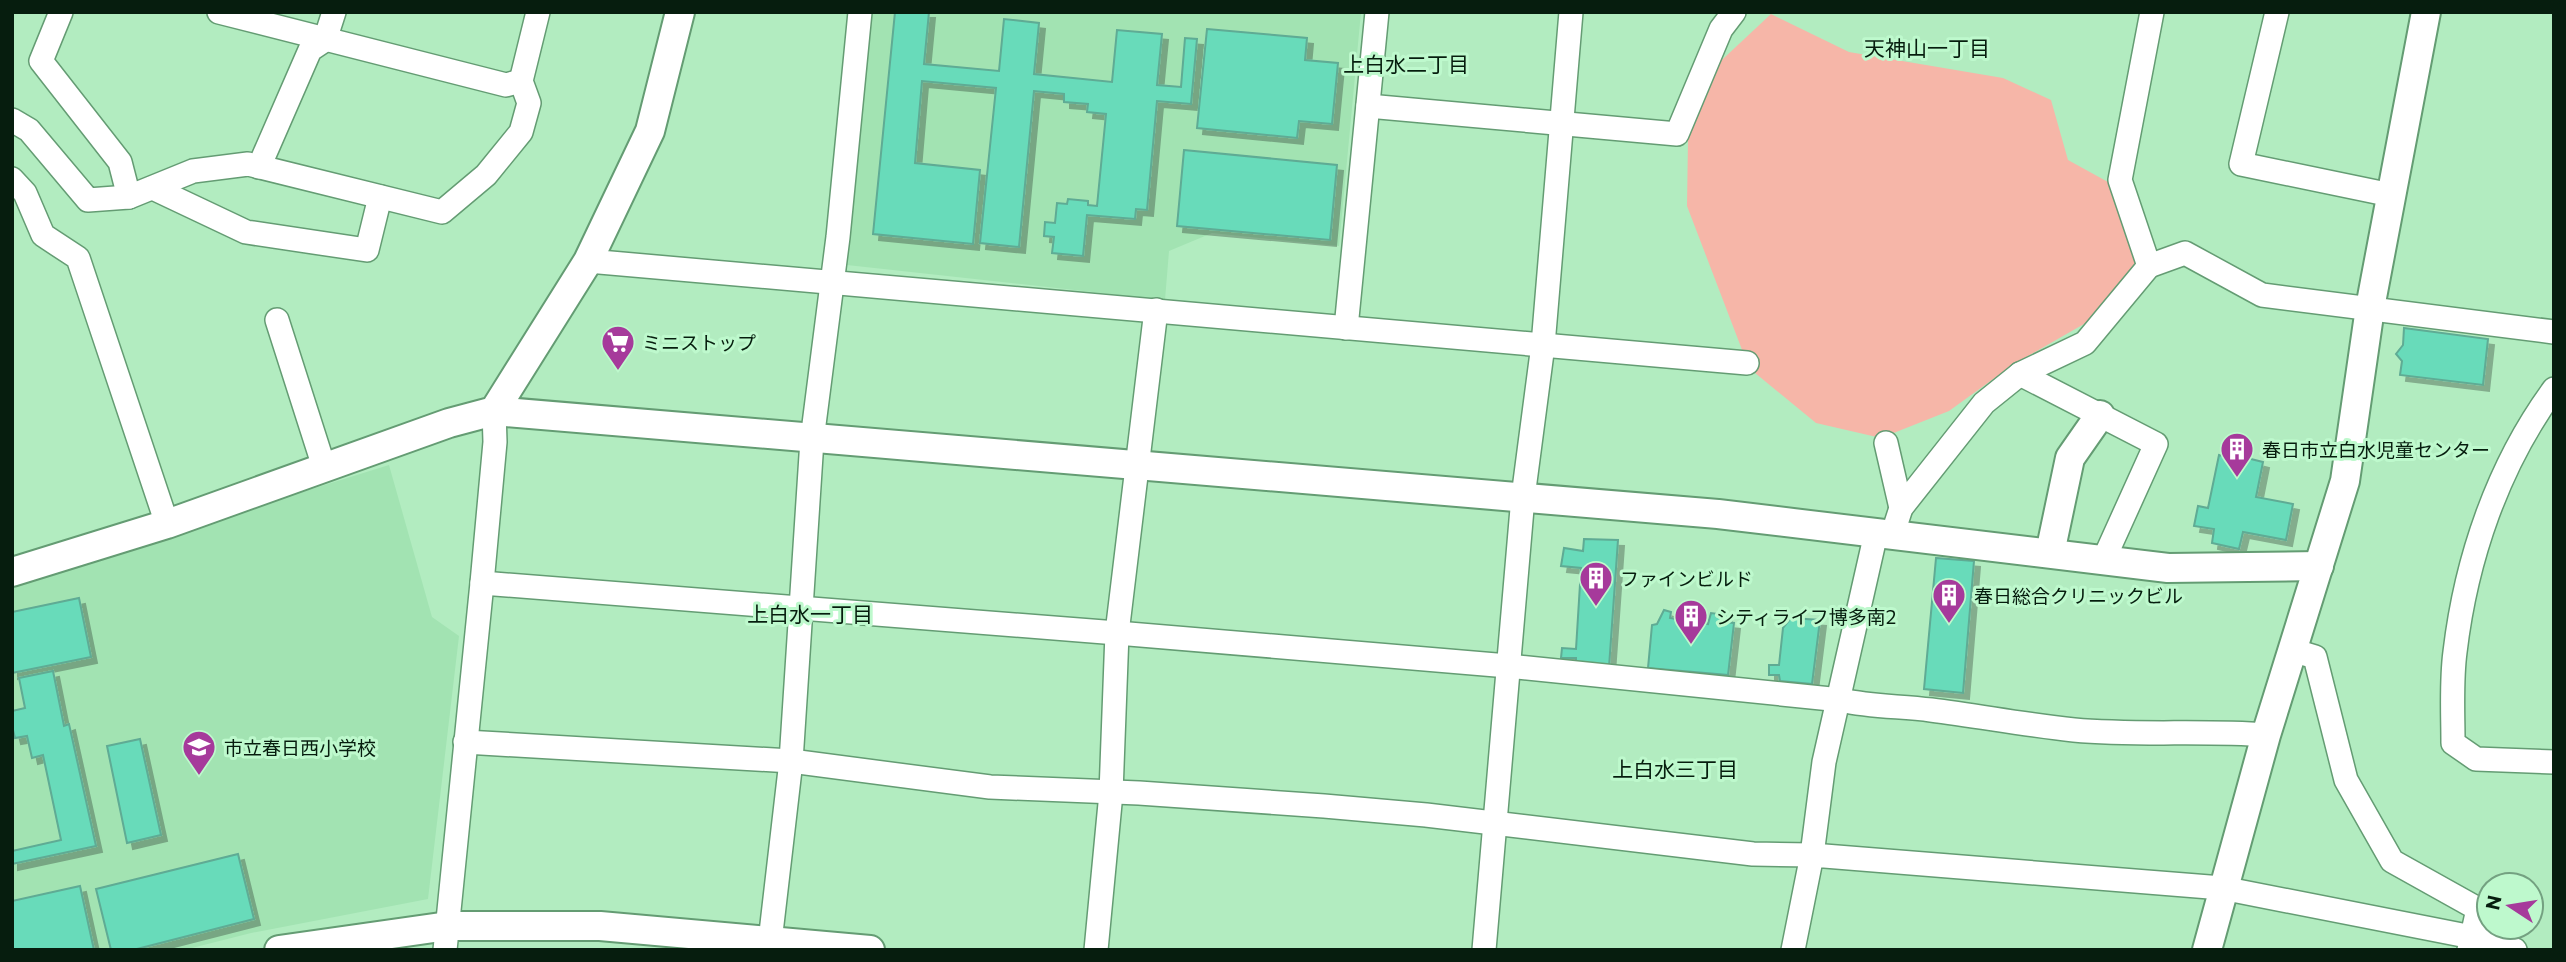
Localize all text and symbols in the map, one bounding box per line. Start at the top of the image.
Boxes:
district label: 天神山一丁目 [1864,35,1990,60]
district label: 上白水二丁目 [1343,51,1469,76]
supermarket icon: ミニストップ [599,323,637,372]
place label: ミニストップ [642,331,756,354]
building icon: 春日市立白水児童センター [2218,430,2256,479]
place label: 春日市立白水児童センター [2262,438,2490,461]
building icon: ファインビルド [1577,559,1615,608]
place label: ファインビルド [1620,567,1753,590]
building icon: 春日総合クリニックビル [1930,576,1968,625]
place label: 春日総合クリニックビル [1974,584,2183,607]
building icon: シティライフ博多南2 [1672,597,1710,646]
district label: 上白水一丁目 [747,601,873,626]
place label: シティライフ博多南2 [1716,605,1896,628]
school or university icon: 市立春日西小学校 [180,728,218,777]
place label: 市立春日西小学校 [224,736,376,759]
district label: 上白水三丁目 [1612,756,1738,781]
north arrow [2475,871,2545,941]
text: N [2480,893,2506,912]

